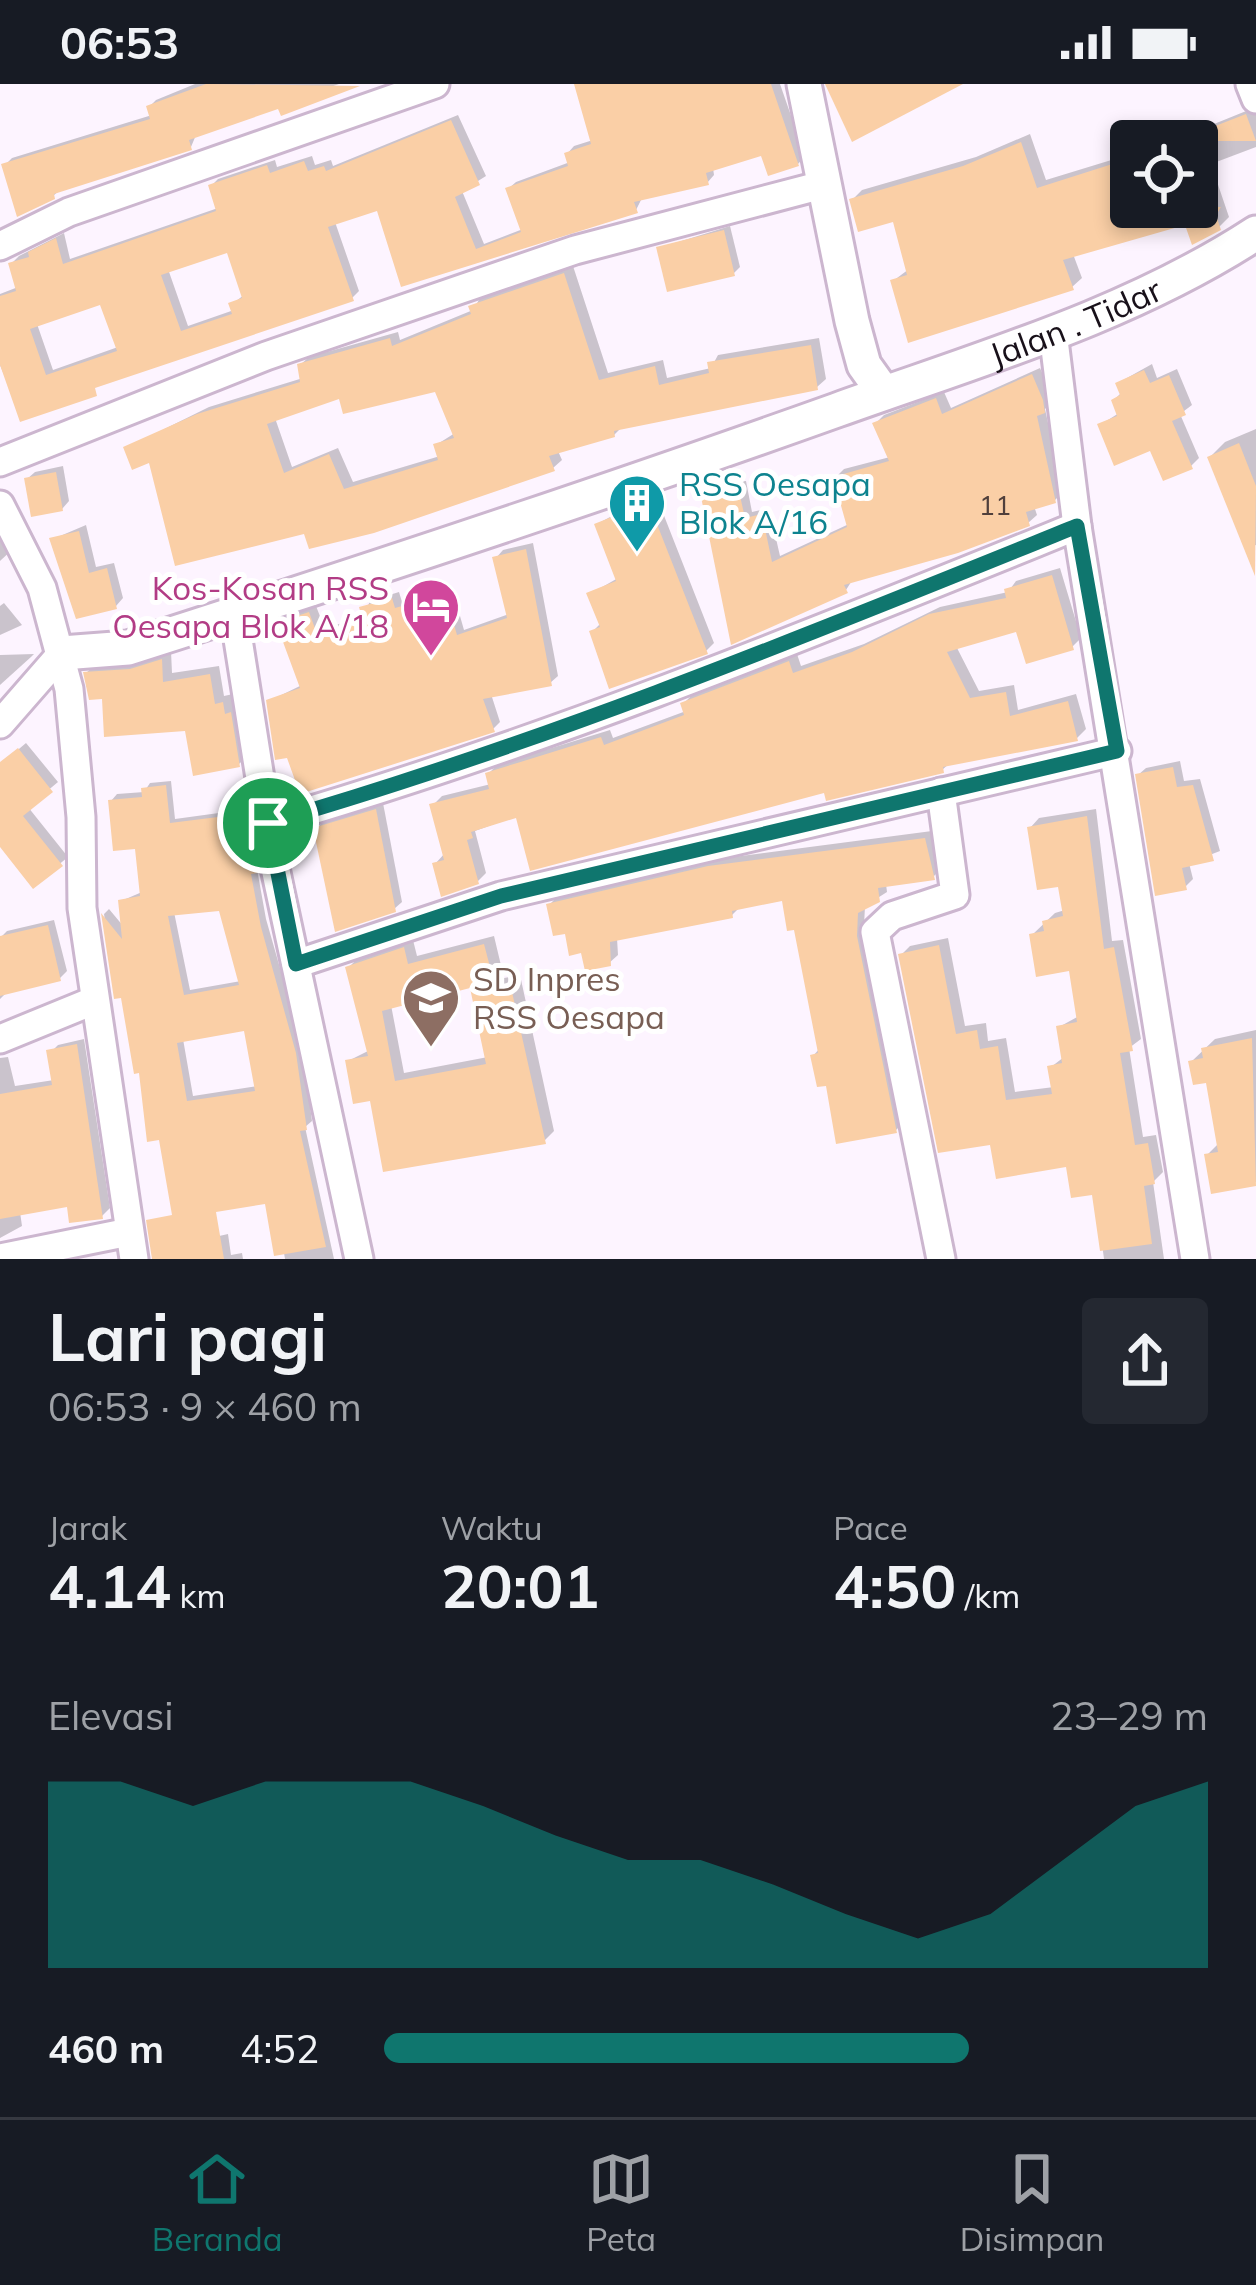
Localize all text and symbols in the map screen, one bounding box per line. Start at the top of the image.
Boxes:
text: 06:53 [60,14,179,70]
map controls [1110,120,1218,228]
button: locate [1110,120,1218,228]
street label: Jalan . Tidar [984,269,1168,375]
place label: RSS Oesapa Blok A/16 [679,463,871,542]
building icon: RSS Oesapa Blok A/16 [606,472,668,554]
house number: 11 [979,488,1011,522]
place label: Kos-Kosan RSS Oesapa Blok A/18 [112,567,389,646]
hotel icon: Kos-Kosan RSS Oesapa Blok A/18 [400,576,462,658]
pin [217,772,319,874]
icon: arrive [235,790,301,856]
place label: SD Inpres RSS Oesapa [473,958,665,1037]
school or university icon: SD Inpres RSS Oesapa [400,967,462,1049]
text: Lari pagi [48,1295,327,1378]
button: share [1082,1298,1208,1424]
text: 06:53 · 9 × 460 m [48,1382,362,1431]
text: Jarak [48,1507,127,1548]
text: Waktu [441,1507,542,1548]
text: Pace [833,1507,908,1548]
text: 4.14 [48,1548,171,1623]
text: 20:01 [441,1548,600,1623]
text: 4:50 [833,1548,956,1623]
text: km [171,1575,225,1616]
text: /km [956,1575,1020,1616]
text: Elevasi [48,1691,174,1740]
text: 23–29 m [1050,1691,1208,1740]
text: 460 m [48,2024,164,2073]
text: 4:52 [240,2024,319,2073]
tab: Beranda [152,2146,283,2259]
tab: Peta [586,2146,656,2259]
tab: Disimpan [960,2146,1104,2259]

